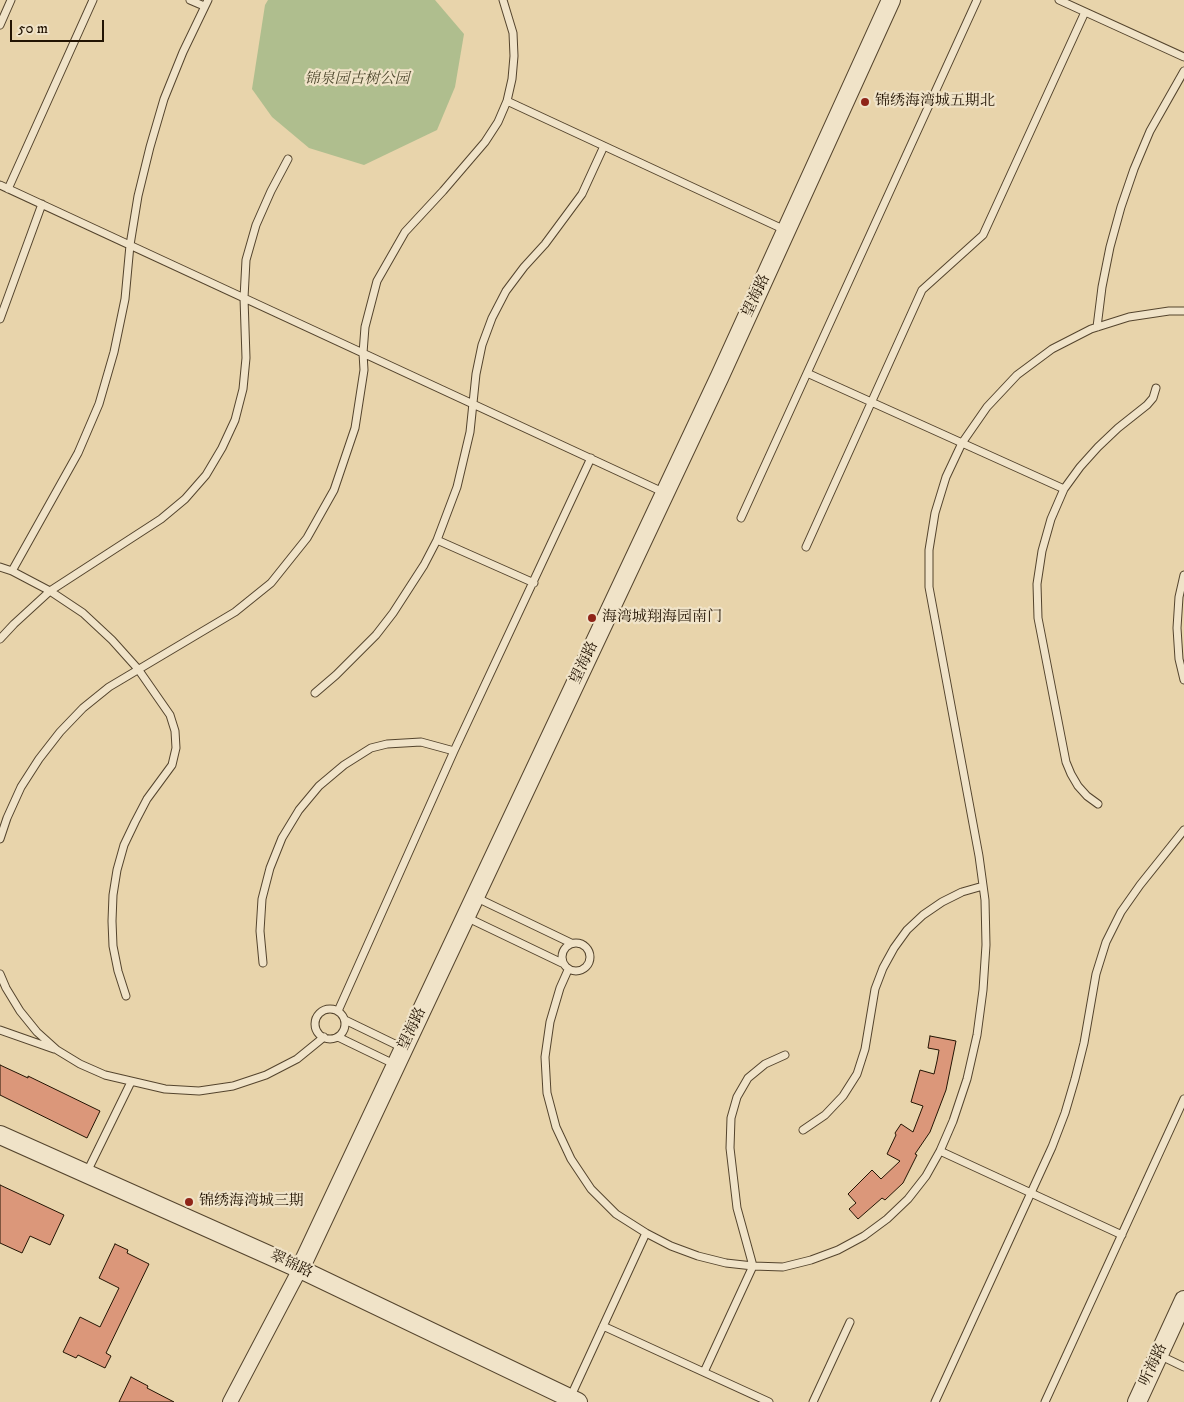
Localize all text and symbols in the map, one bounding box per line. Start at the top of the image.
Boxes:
scale bar [12,10,106,42]
text: 50 m [18,19,48,38]
park label: 锦泉园古树公园 [305,71,409,89]
place label: 锦绣海湾城五期北 [875,93,995,111]
marker: 锦绣海湾城五期北 [859,96,871,108]
street label: 望海路 [739,272,775,320]
place label: 海湾城翔海园南门 [602,609,722,627]
marker: 海湾城翔海园南门 [586,612,598,624]
street label: 望海路 [567,639,603,687]
street label: 望海路 [395,1005,431,1053]
place label: 锦绣海湾城三期 [199,1193,304,1211]
marker: 锦绣海湾城三期 [183,1196,195,1208]
street label: 翠锦路 [267,1247,315,1283]
street label: 听海路 [1136,1341,1172,1389]

